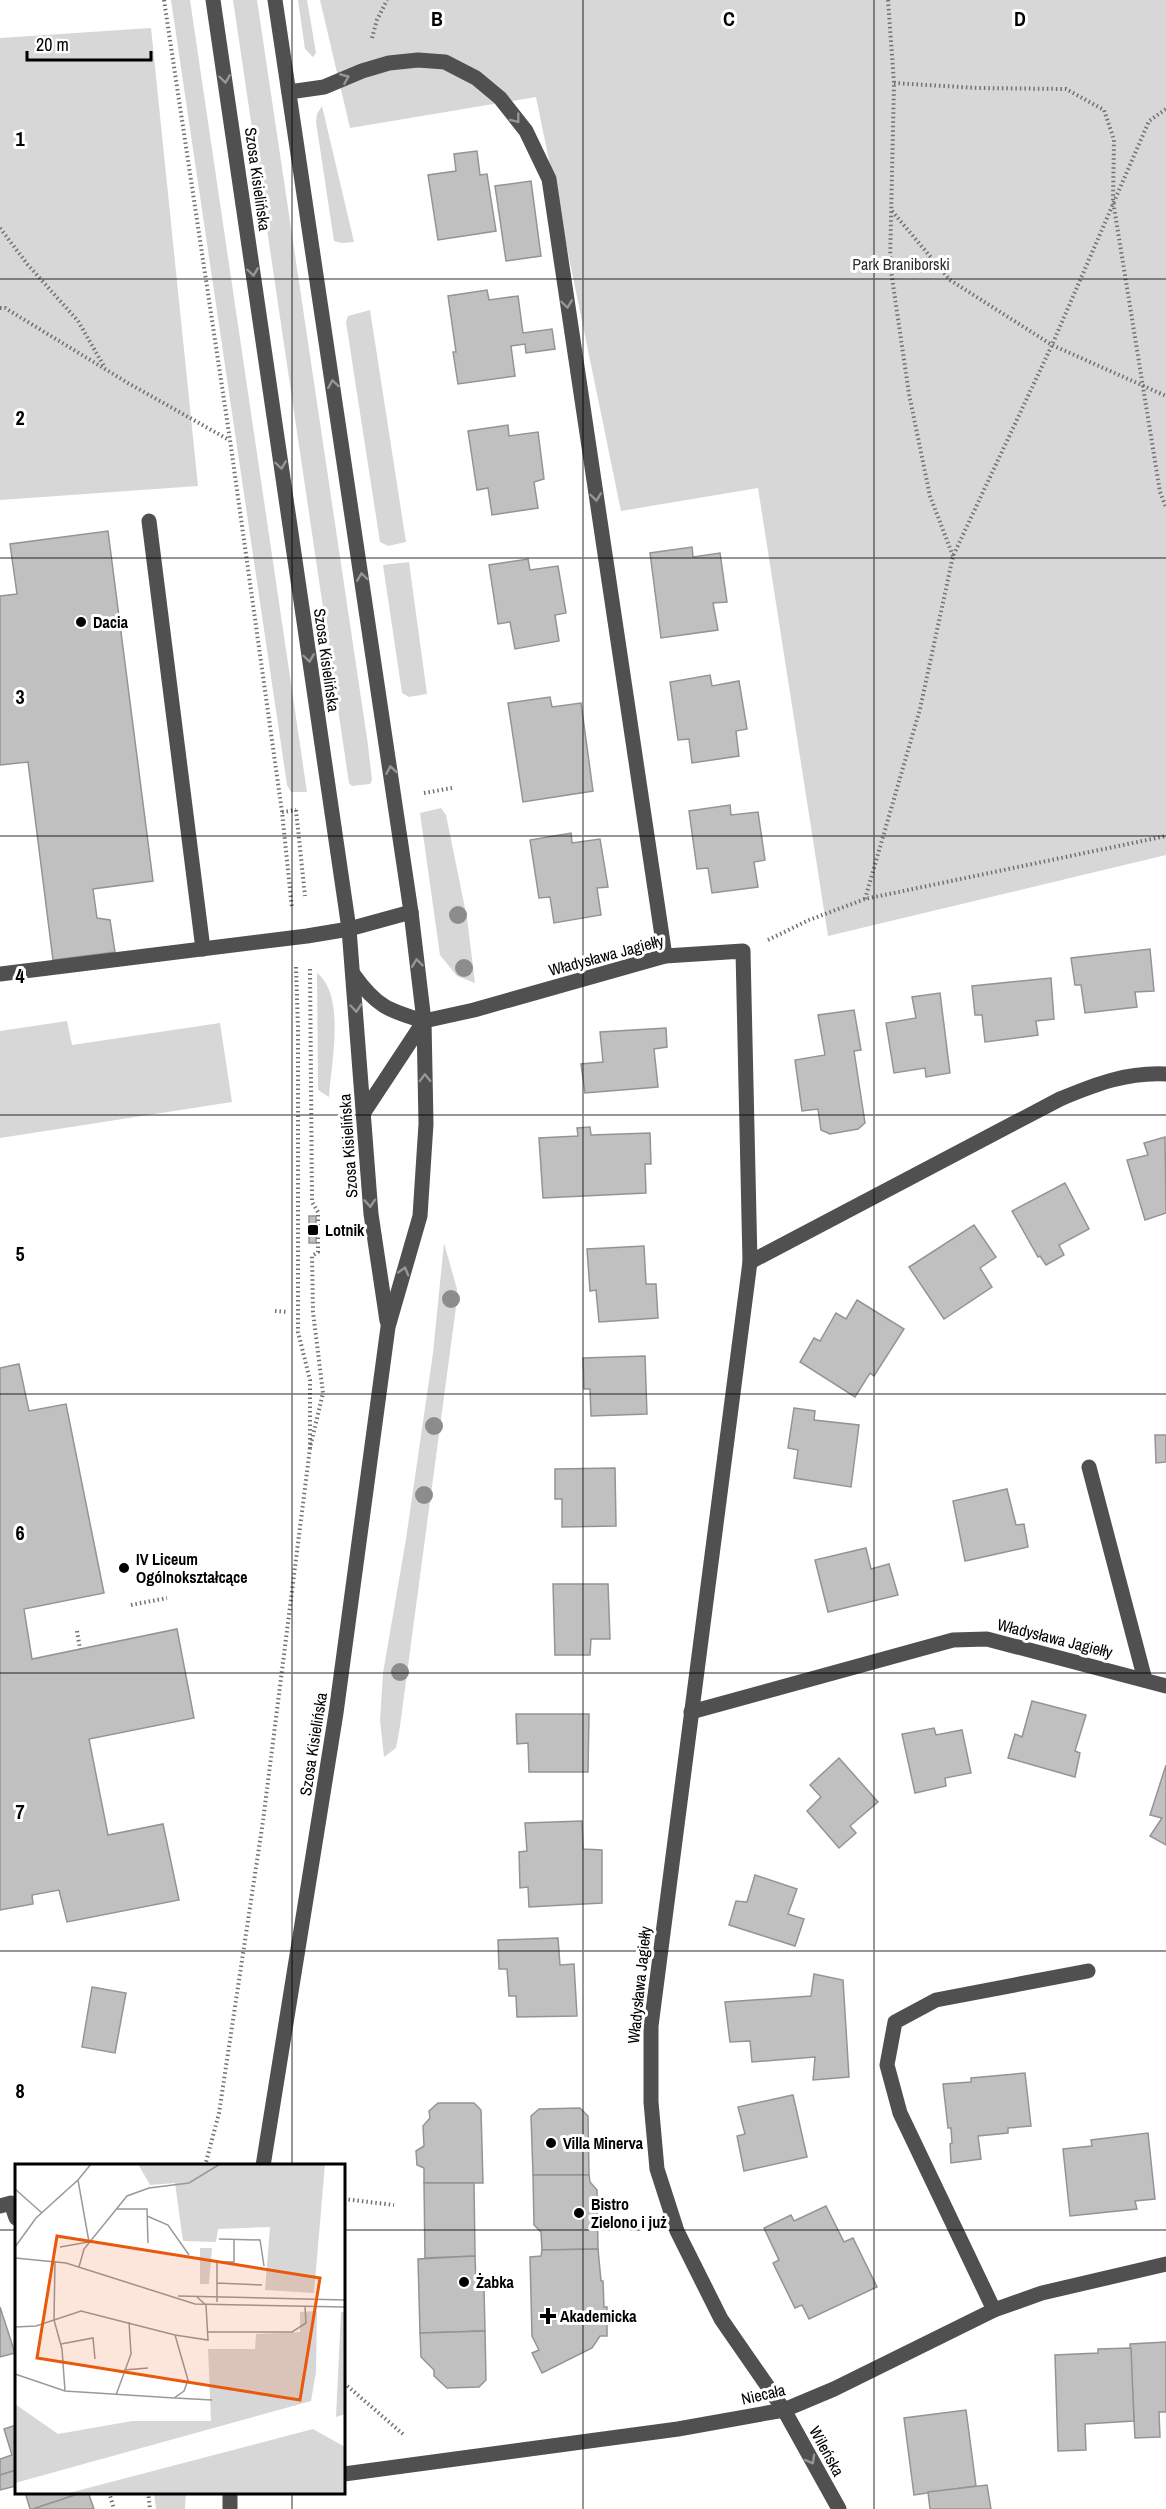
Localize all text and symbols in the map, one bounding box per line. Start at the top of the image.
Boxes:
text: B [431,5,443,32]
text: C [723,5,735,32]
text: D [1014,5,1026,32]
scale bar [27,24,152,62]
text: 20 m [36,32,69,57]
one-way arrow [339,73,350,85]
one-way arrow [218,74,230,83]
one-way arrow [509,112,520,123]
text: 1 [15,125,25,152]
street label: Szosa Kisielińska [240,126,276,233]
park label: Park Braniborski [852,253,950,275]
one-way arrow [246,267,258,276]
one-way arrow [561,299,573,308]
one-way arrow [328,379,340,389]
text: 2 [15,404,25,431]
one-way arrow [274,460,286,469]
one-way arrow [590,492,602,501]
one-way arrow [357,572,369,581]
street label: Szosa Kisielińska [309,607,345,714]
place label: Dacia [93,611,129,633]
marker: Dacia [74,615,88,629]
one-way arrow [302,653,314,662]
text: 3 [15,683,25,710]
one-way arrow [385,765,397,774]
street label: Władysława Jagiełły [546,929,666,981]
one-way arrow [411,958,424,967]
text: 4 [15,962,25,989]
one-way arrow [349,1004,362,1013]
one-way arrow [419,1074,432,1083]
street label: Szosa Kisielińska [333,1093,363,1199]
one-way arrow [363,1198,376,1207]
place label: Lotnik [325,1219,365,1241]
marker: Lotnik [306,1223,320,1237]
text: 5 [15,1240,25,1267]
one-way arrow [397,1266,409,1277]
text: 6 [15,1519,25,1546]
place label: IV Liceum Ogólnokształcące [136,1548,248,1588]
marker: IV Liceum Ogólnokształcące [117,1561,131,1575]
street label: Władysława Jagiełły [995,1613,1115,1663]
street label: Szosa Kisielińska [294,1690,332,1797]
text: 7 [15,1798,25,1825]
street label: Władysława Jagiełły [622,1925,656,2045]
text: 8 [15,2077,25,2104]
place label: Villa Minerva [563,2132,644,2154]
marker: Villa Minerva [544,2136,558,2150]
inset map [15,2164,345,2494]
place label: Bistro Zielono i już [591,2193,667,2233]
marker: Bistro Zielono i już [572,2206,586,2220]
place label: Żabka [476,2271,515,2293]
marker: Żabka [457,2275,471,2289]
place label: Akademicka [560,2305,637,2327]
marker: Akademicka [541,2309,555,2323]
street label: Niecała [739,2378,788,2410]
street label: Wileńska [804,2422,850,2481]
one-way arrow [804,2454,815,2464]

